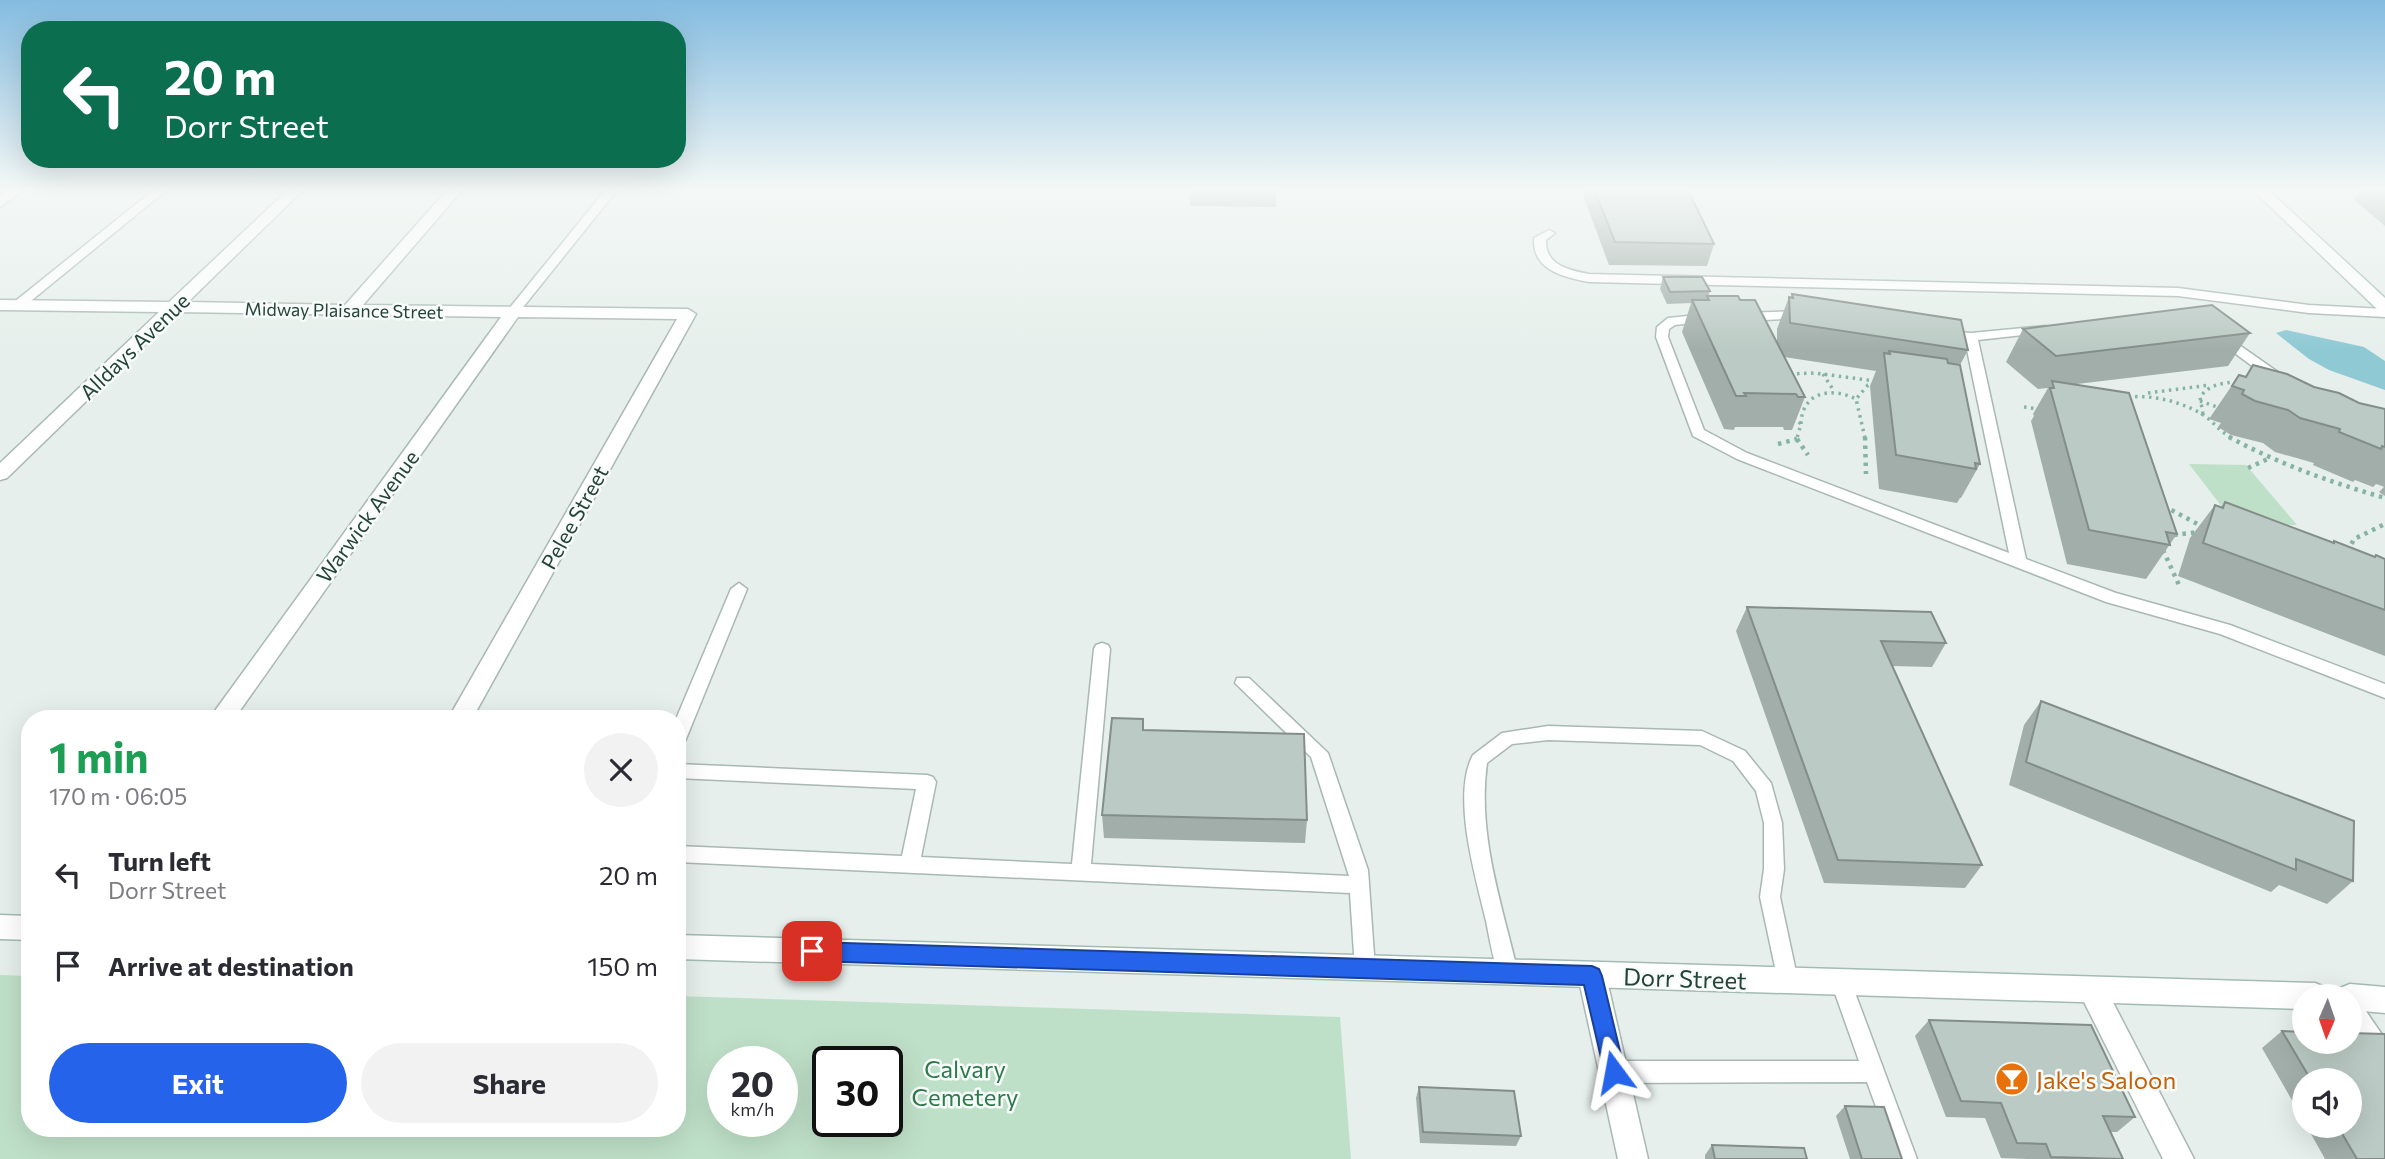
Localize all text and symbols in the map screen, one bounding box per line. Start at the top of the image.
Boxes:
text: 20 m [164,45,276,105]
icon: left [49,49,140,140]
text: Dorr Street [164,105,329,145]
street label: Alldays Avenue [74,288,194,404]
street label: Midway Plaisance Street [244,297,444,323]
street label: Warwick Avenue [311,445,423,587]
street label: Pelee Street [535,461,613,573]
text: 1 min [49,730,149,782]
button: close [584,733,658,807]
text: 170 m · 06:05 [49,782,187,810]
text: Turn left [108,845,211,876]
icon: left [49,856,87,894]
text: 20 m [599,859,658,890]
text: Dorr Street [108,876,226,904]
pin [782,921,842,981]
icon: arrive [793,932,831,970]
icon: arrive [49,947,87,985]
text: Arrive at destination [108,950,354,981]
text: 150 m [587,950,658,981]
street label: Dorr Street [1623,961,1747,995]
north arrow [2292,984,2362,1054]
map controls [2292,984,2362,1138]
position arrow [1577,1035,1651,1109]
button: Exit [49,1043,347,1123]
button: Share [361,1043,658,1123]
speed limit sign: 30 [812,1046,903,1137]
park label: Calvary Cemetery [912,1054,1018,1111]
bar icon: Jake's Saloon [1993,1060,2031,1098]
text: 20 [731,1061,774,1104]
place label: Jake's Saloon [2036,1065,2176,1094]
button: sound [2292,1068,2362,1138]
text: km/h [731,1098,774,1120]

